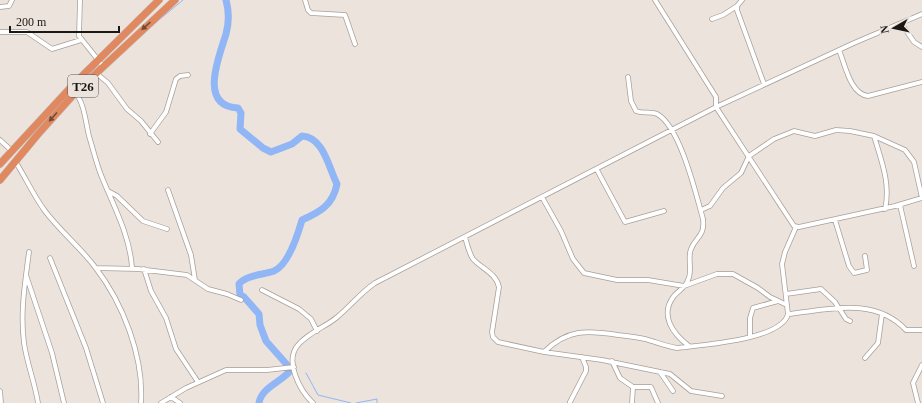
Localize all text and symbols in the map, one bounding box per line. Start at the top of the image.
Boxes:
scale bar [10,8,119,34]
north arrow [874,8,914,48]
text: 200 m [16,15,47,29]
one-way arrow [141,22,151,31]
text: N [878,25,891,34]
road number: T26 [68,75,98,97]
one-way arrow [48,112,58,122]

